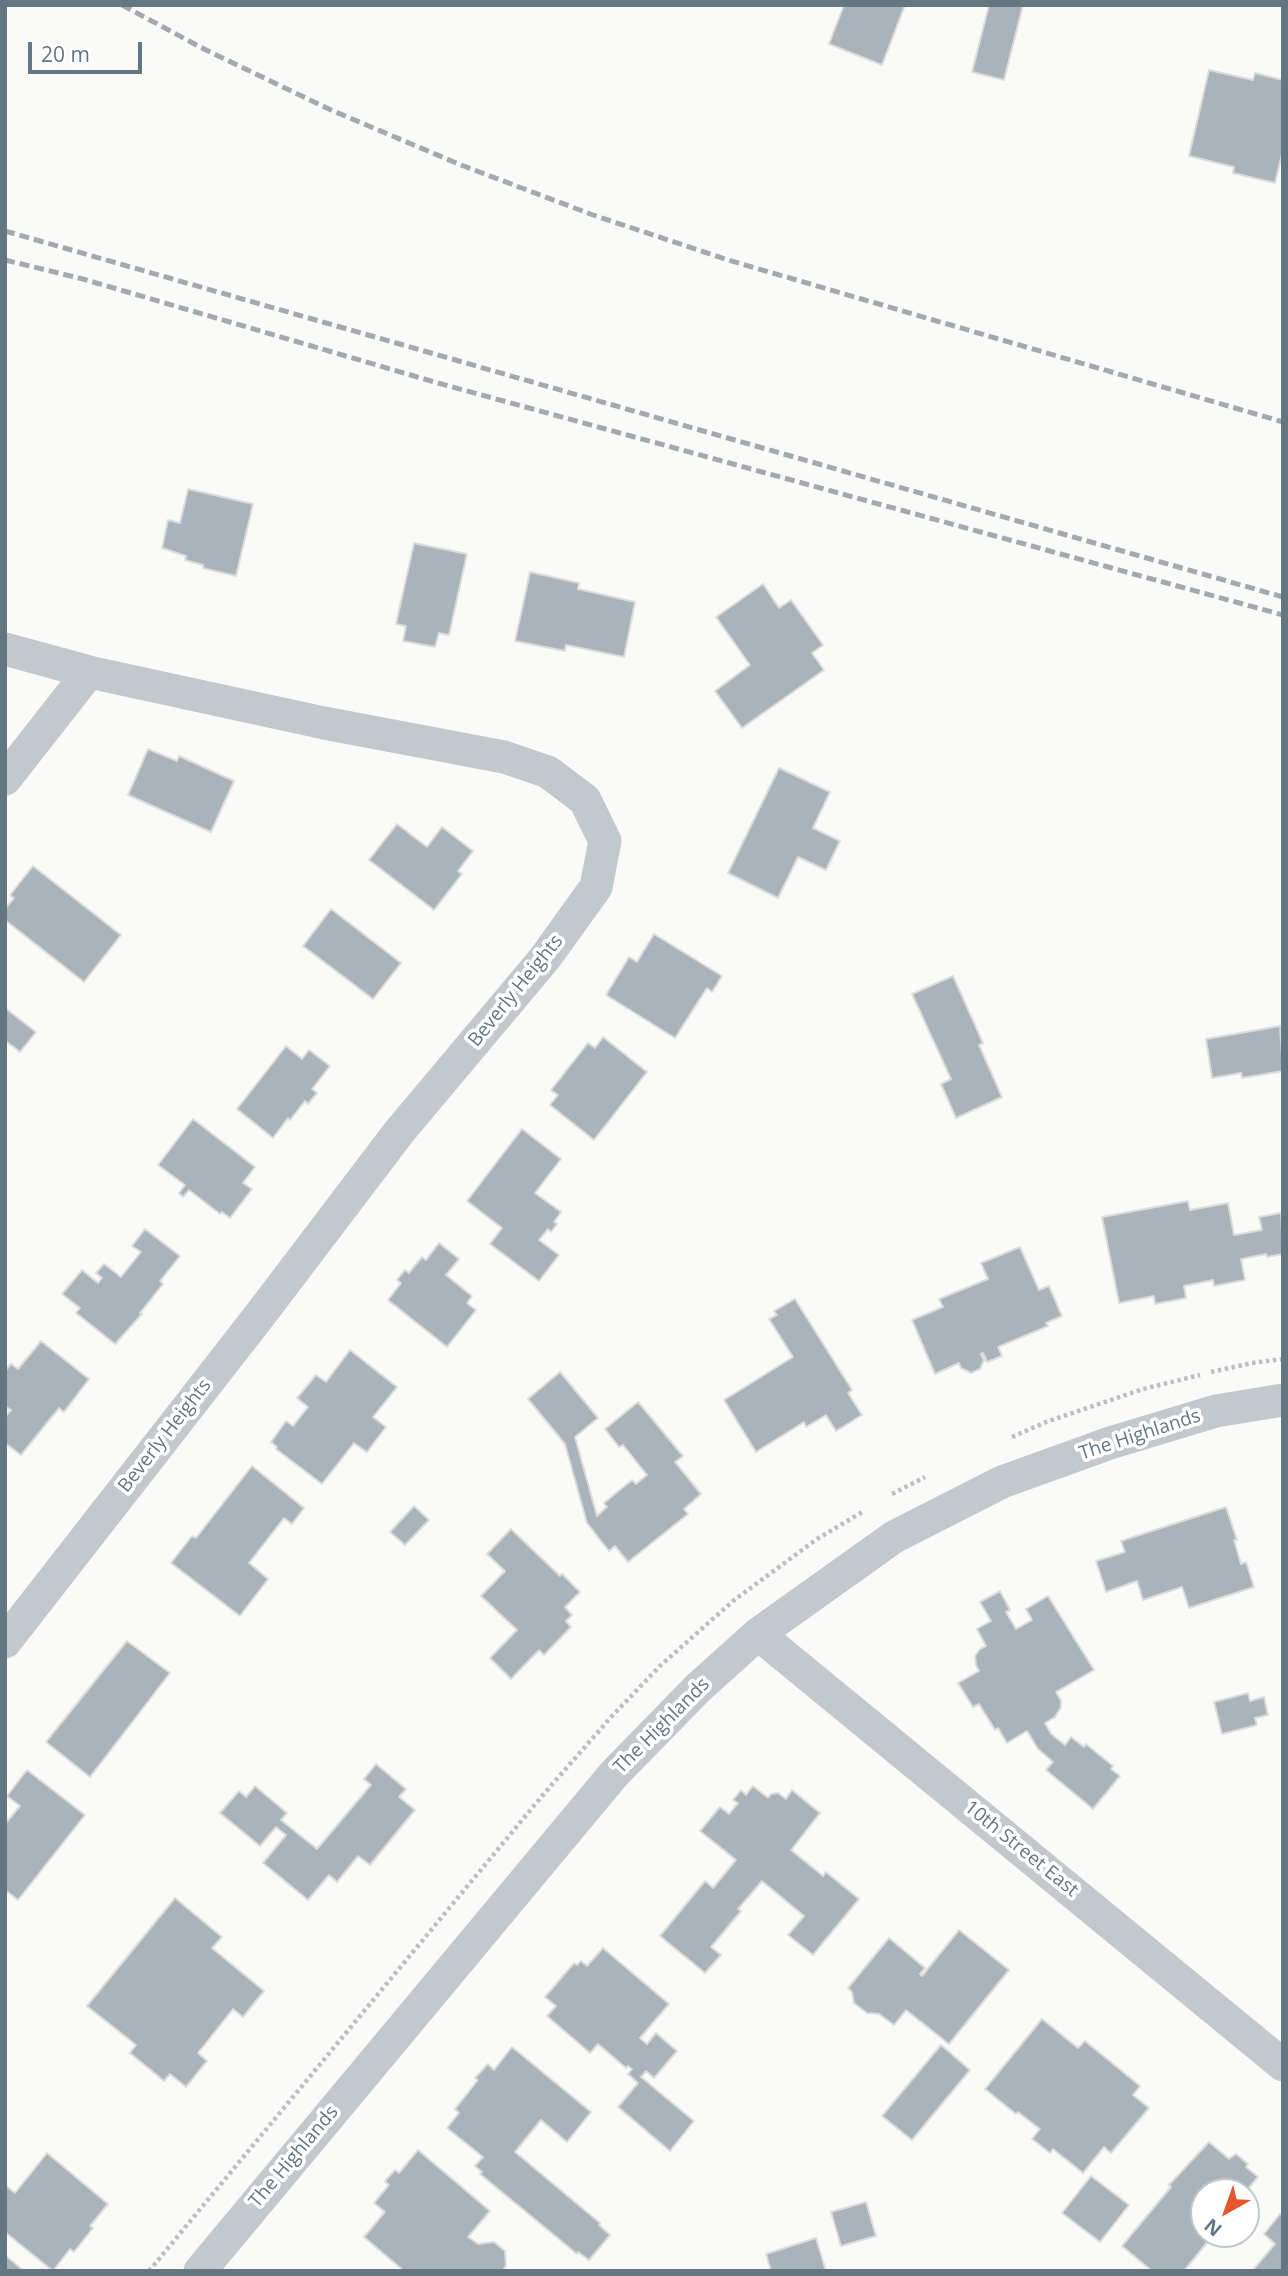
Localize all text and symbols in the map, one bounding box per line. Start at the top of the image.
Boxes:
scale bar [32,28,145,72]
text: 20 m [41,40,90,68]
street label: Beverly Heights [464,930,568,1052]
street label: Beverly Heights [114,1375,216,1497]
street label: The Highlands [1076,1405,1204,1465]
street label: The Highlands [609,1673,715,1779]
street label: 10th Street East [959,1796,1083,1902]
street label: The Highlands [245,2101,343,2213]
north arrow [1190,2178,1260,2248]
text: N [1199,2213,1227,2242]

